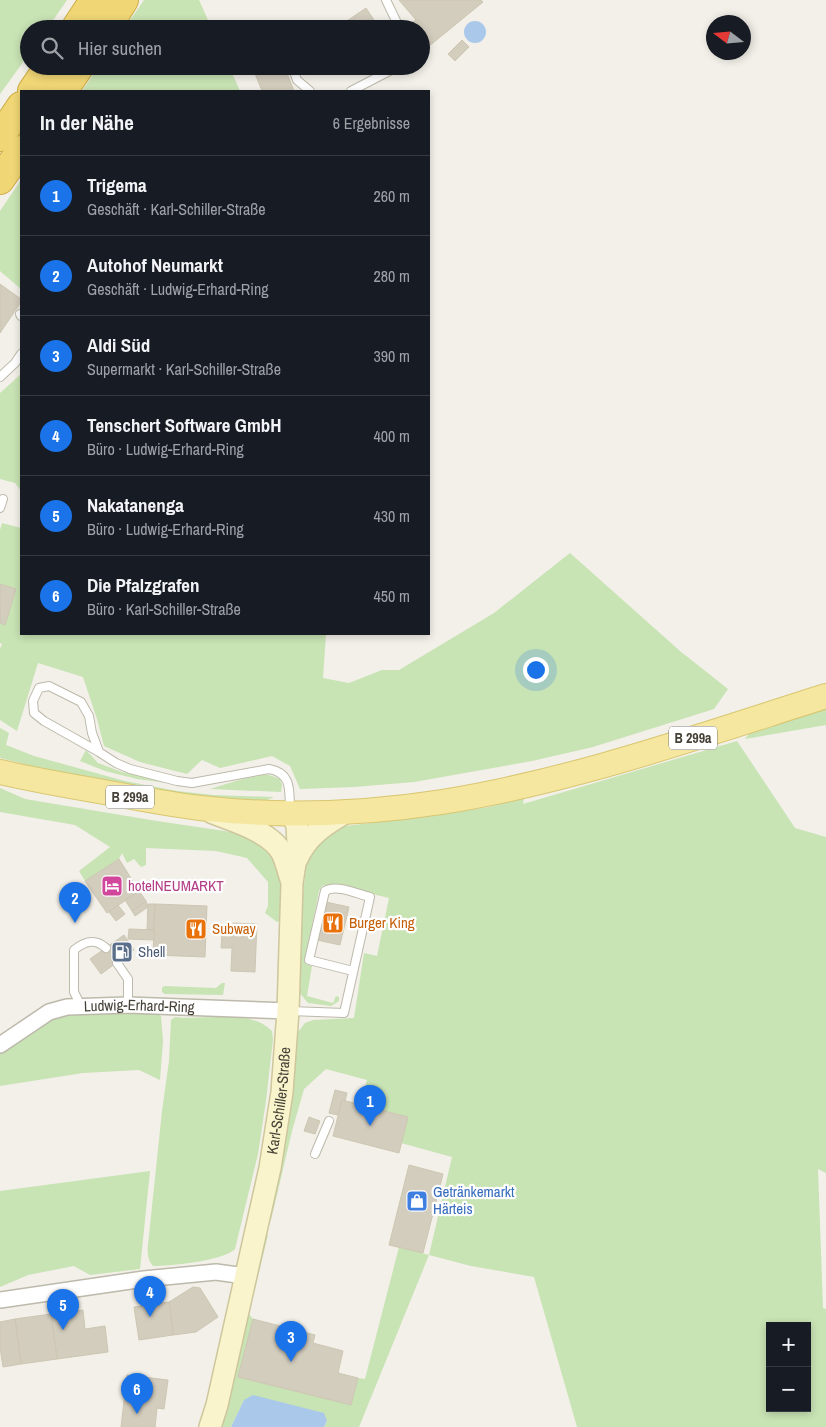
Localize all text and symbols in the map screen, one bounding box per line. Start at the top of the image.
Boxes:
north arrow [706,15,751,60]
search box [20,20,430,75]
icon: search [38,34,66,62]
text: Hier suchen [78,35,162,61]
text: In der Nähe [40,108,134,137]
text: 6 Ergebnisse [333,112,410,134]
text: Trigema [87,172,147,198]
text: 1 [52,185,60,207]
text: 260 m [374,185,410,207]
text: Geschäft · Karl-Schiller-Straße [87,198,266,220]
text: Autohof Neumarkt [87,252,223,278]
text: 2 [52,265,60,287]
text: 280 m [374,265,410,287]
text: Geschäft · Ludwig-Erhard-Ring [87,278,269,300]
text: Aldi Süd [87,332,150,358]
text: 3 [52,345,60,367]
text: 390 m [374,345,410,367]
text: Supermarkt · Karl-Schiller-Straße [87,358,281,380]
text: Tenschert Software GmbH [87,412,282,438]
text: 4 [52,425,60,447]
text: 400 m [374,425,410,447]
text: Büro · Ludwig-Erhard-Ring [87,438,244,460]
text: Nakatanenga [87,492,184,518]
text: 5 [52,505,60,527]
text: 430 m [374,505,410,527]
text: Büro · Ludwig-Erhard-Ring [87,518,244,540]
text: Die Pfalzgrafen [87,572,200,598]
text: 6 [52,585,60,607]
text: 450 m [374,585,410,607]
text: Büro · Karl-Schiller-Straße [87,598,241,620]
your location [523,657,549,683]
road number: B 299a [669,726,717,750]
road number: B 299a [106,786,154,809]
hotel icon: hotelNEUMARKT [100,874,124,898]
place label: hotelNEUMARKT [128,875,224,896]
pin: 2 [59,882,91,923]
restaurant icon: Burger King [321,911,345,935]
place label: Burger King [349,912,415,933]
restaurant icon: Subway [184,917,208,941]
place label: Subway [212,918,257,939]
fuel station icon: Shell [110,940,134,964]
place label: Shell [138,941,165,962]
street label: Ludwig-Erhard-Ring [83,994,195,1017]
street label: Karl-Schiller-Straße [261,1046,295,1156]
pin: 1 [354,1085,386,1126]
place label: Getränkemarkt Härteis [433,1181,515,1219]
shop icon: Getränkemarkt Härteis [405,1189,429,1213]
pin: 4 [134,1276,166,1317]
pin: 5 [47,1289,79,1330]
pin: 3 [275,1321,307,1362]
map controls [766,1322,811,1412]
button: + [766,1322,811,1367]
button: − [766,1367,811,1412]
pin: 6 [121,1373,153,1414]

